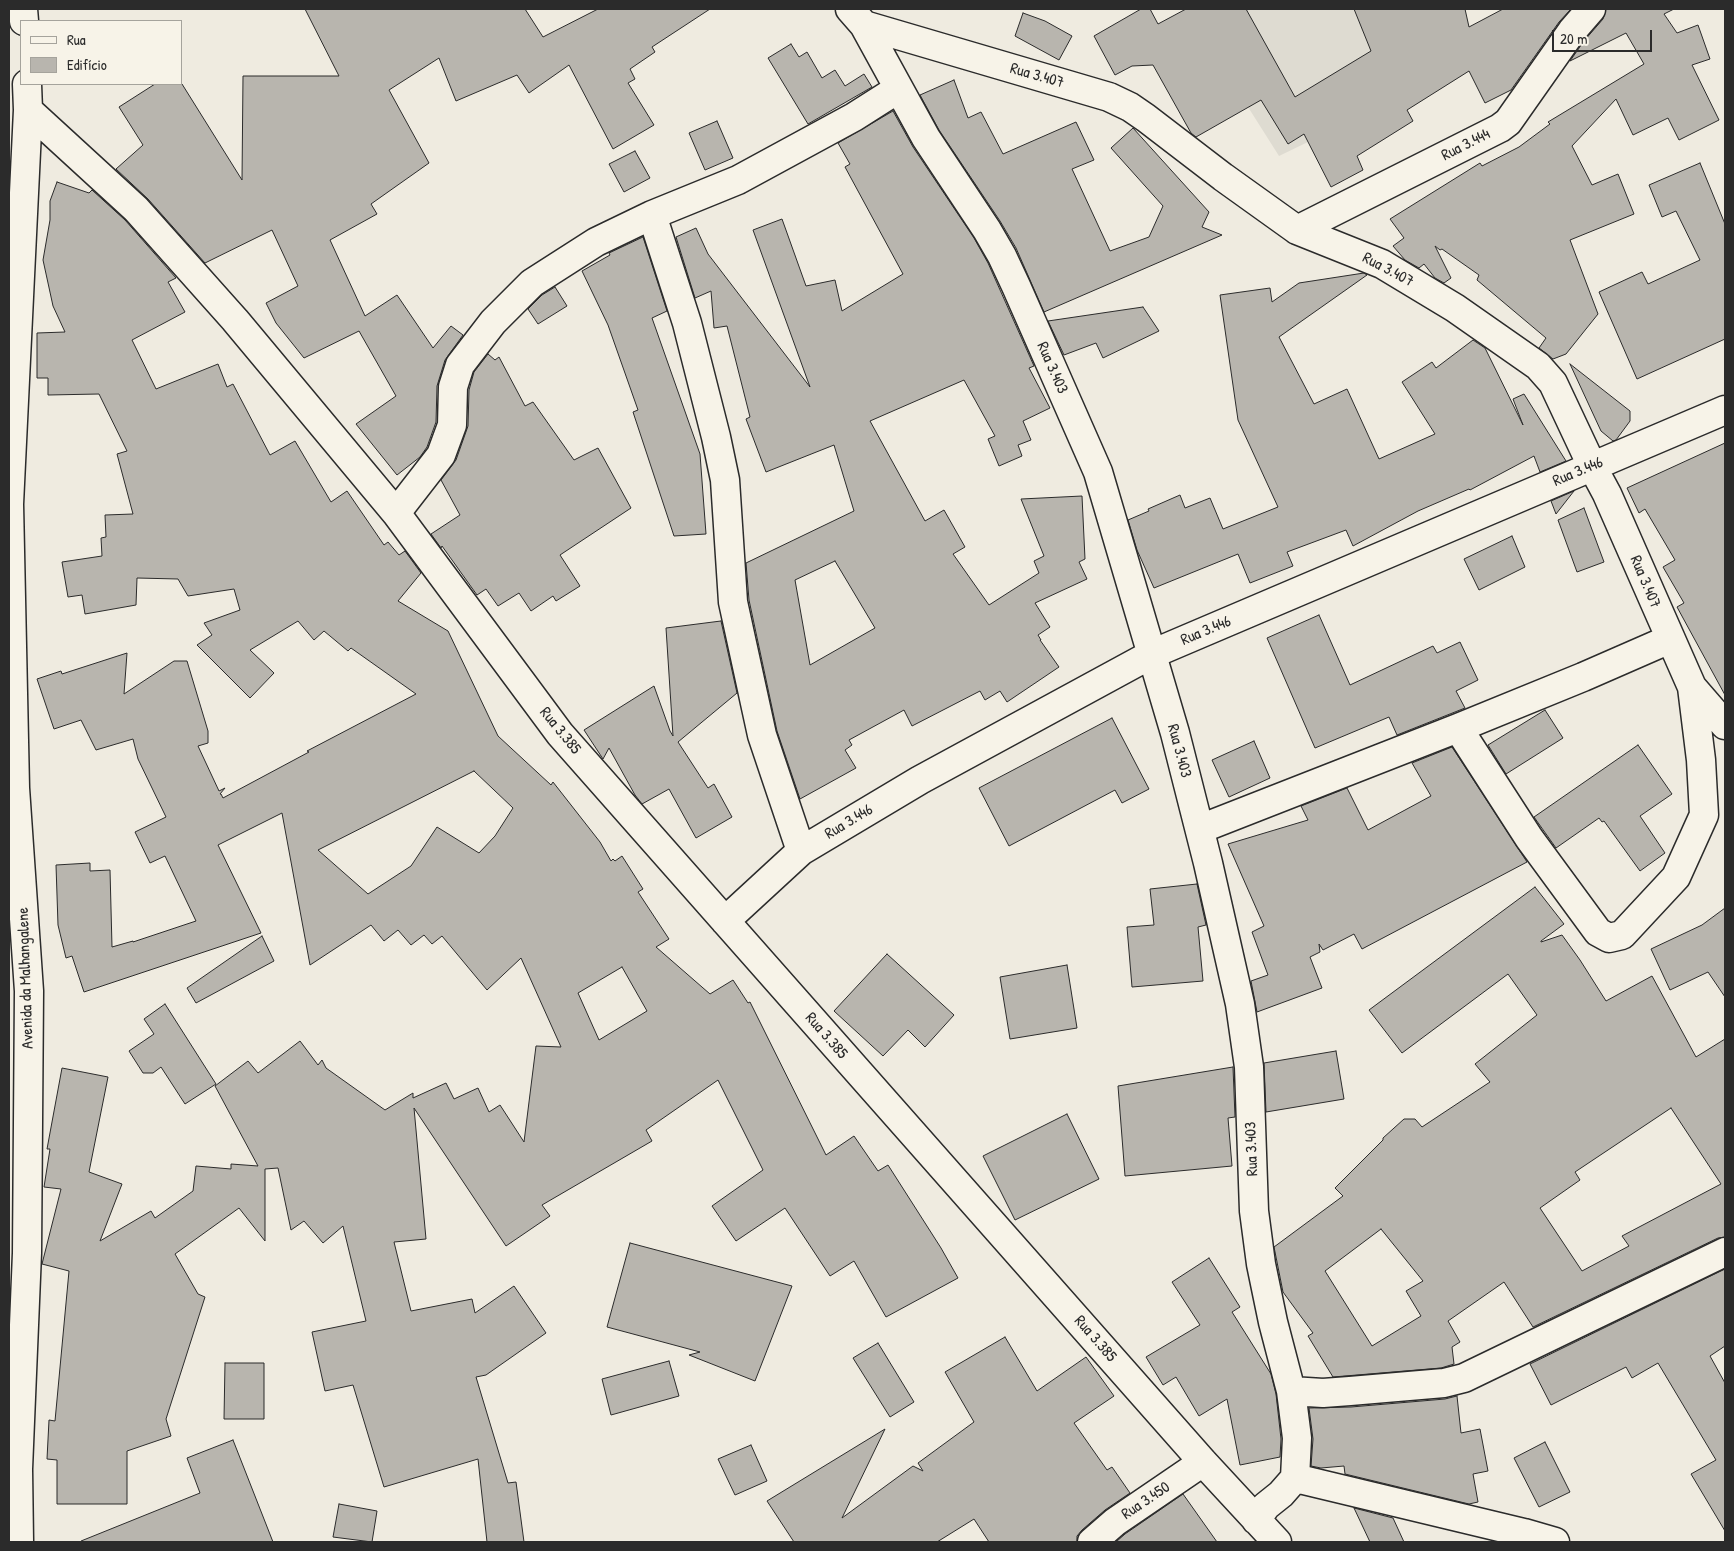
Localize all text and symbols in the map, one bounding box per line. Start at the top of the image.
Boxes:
legend [20,20,182,85]
scale bar [1554,20,1654,52]
text: 20 m [1560,28,1587,49]
text: Rua [67,29,86,50]
text: Edifício [67,54,107,75]
street label: Rua 3.407 [1008,59,1066,93]
street label: Rua 3.444 [1438,125,1494,165]
street label: Rua 3.407 [1359,249,1417,291]
street label: Rua 3.403 [1032,339,1072,397]
street label: Rua 3.446 [1550,453,1606,491]
street label: Rua 3.407 [1625,553,1665,611]
street label: Rua 3.446 [1178,612,1234,650]
street label: Rua 3.385 [535,704,585,758]
street label: Rua 3.403 [1163,722,1195,780]
street label: Rua 3.446 [822,800,876,844]
street label: Avenida da Malhangalene [14,907,38,1049]
street label: Rua 3.385 [801,1009,851,1063]
street label: Rua 3.403 [1241,1121,1263,1177]
street label: Rua 3.385 [1070,1312,1120,1366]
street label: Rua 3.450 [1118,1478,1174,1524]

